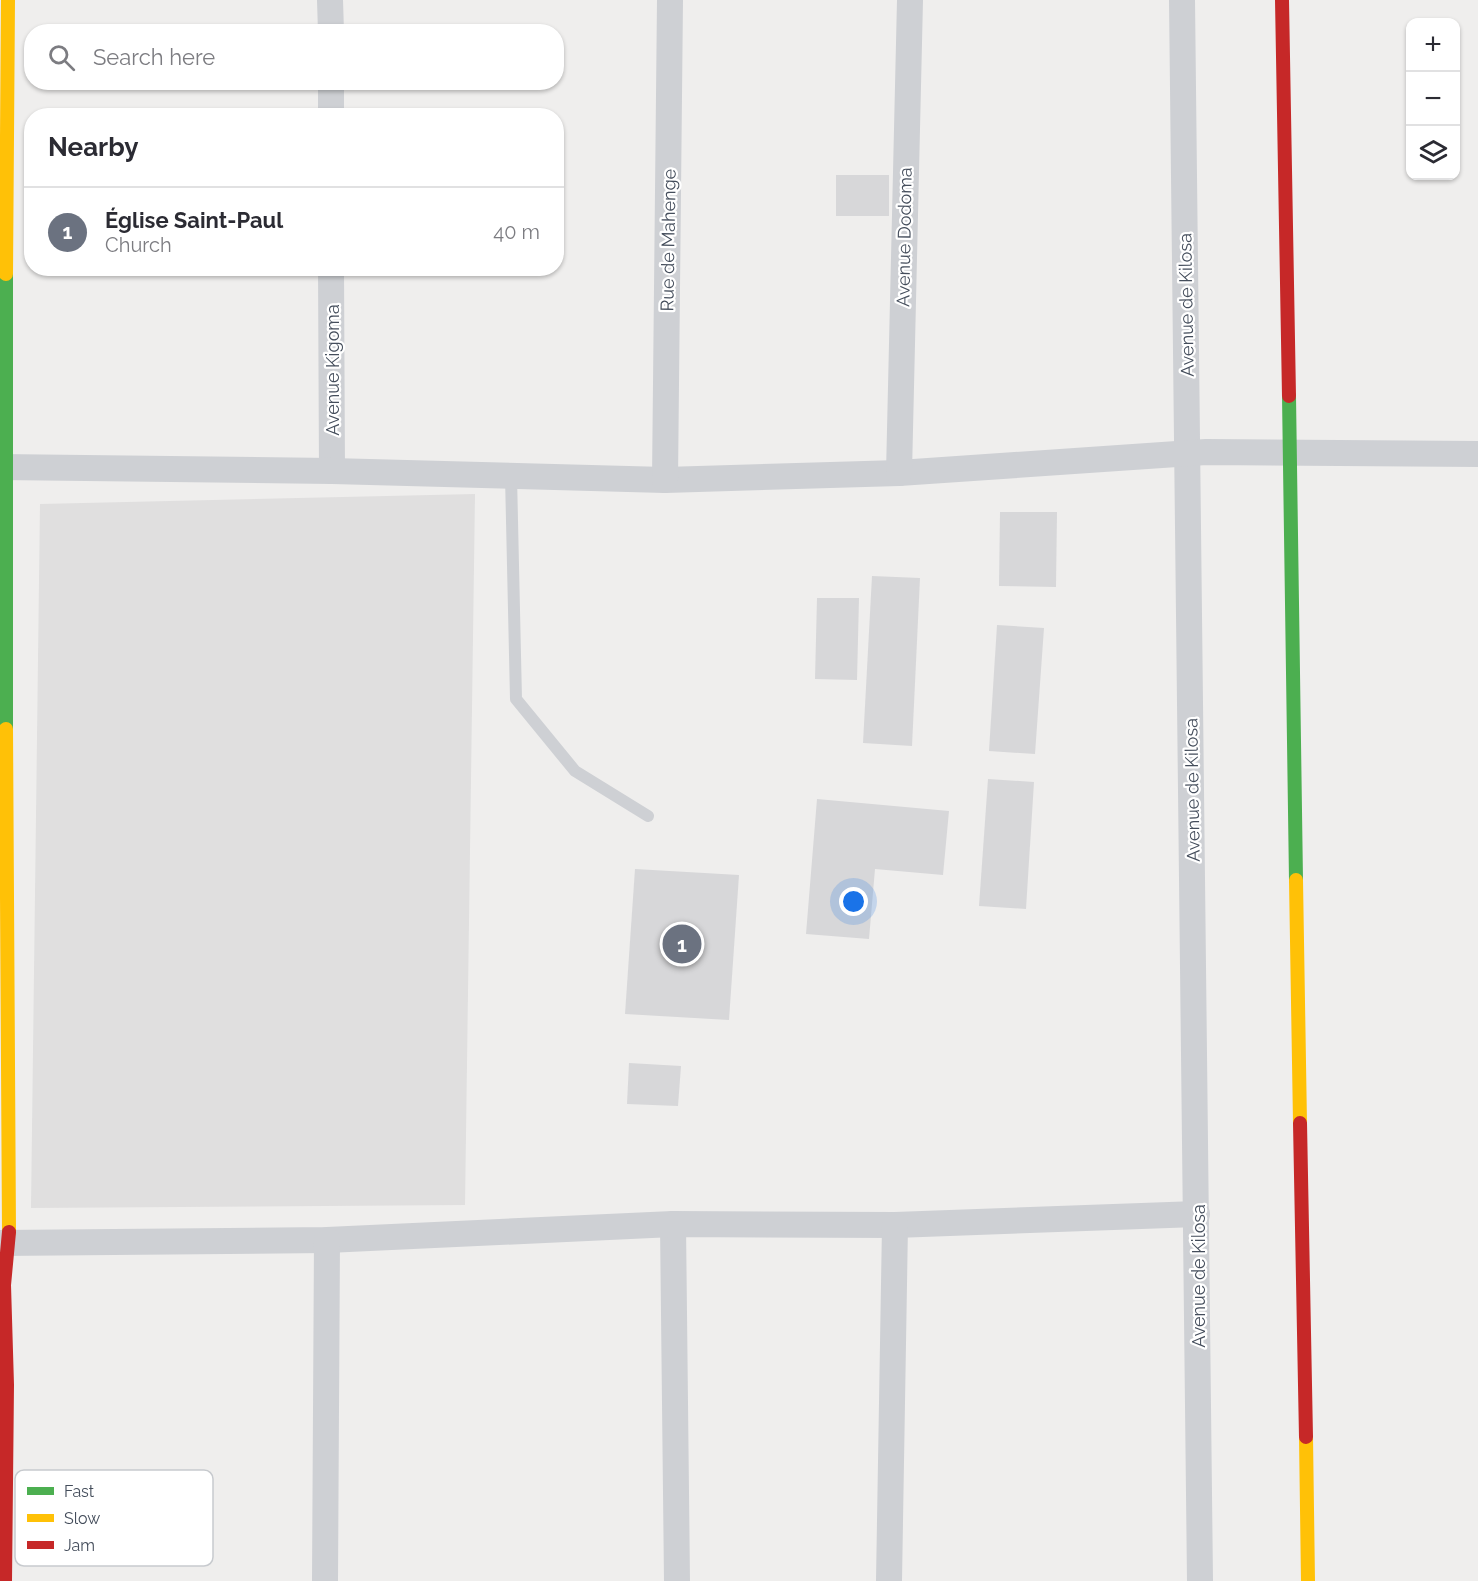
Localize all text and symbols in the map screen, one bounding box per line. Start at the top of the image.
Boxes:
map controls [1406,18,1460,180]
button: + [1406,18,1460,72]
search box [24,24,564,90]
icon: search [45,41,78,74]
text: Search here [93,44,215,70]
button: − [1406,72,1460,126]
button: layers [1406,126,1460,180]
text: Nearby [48,132,138,162]
street label: Avenue Dodoma [892,167,916,307]
street label: Rue de Mahenge [656,168,680,311]
text: Église Saint-Paul [105,207,283,233]
text: 1 [63,220,72,244]
text: 40 m [493,220,540,244]
text: Church [105,233,172,257]
street label: Avenue de Kilosa [1174,233,1198,377]
street label: Avenue Kigoma [322,304,343,436]
street label: Avenue de Kilosa [1180,718,1204,862]
your location [839,887,868,916]
pin: 1 [662,922,702,966]
street label: Avenue de Kilosa [1188,1204,1209,1348]
legend [15,1470,213,1566]
text: Fast [64,1482,95,1501]
text: Slow [64,1509,100,1528]
text: Jam [64,1536,95,1555]

